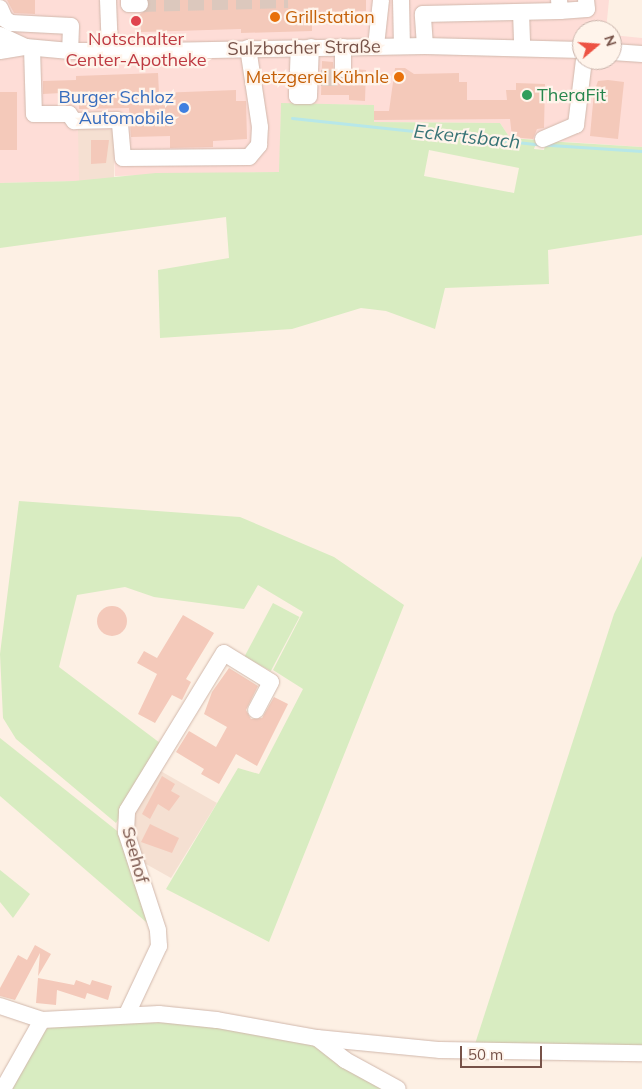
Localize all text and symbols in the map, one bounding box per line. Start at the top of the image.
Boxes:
place label: Grillstation [285,6,375,28]
marker: Grillstation [269,11,281,23]
marker: Notschalter Center-Apotheke [130,15,142,27]
north arrow [572,20,622,70]
place label: Notschalter Center-Apotheke [65,29,207,72]
text: N [600,33,621,48]
street label: Sulzbacher Straße [227,36,381,60]
place label: Metzgerei Kühnle [246,66,389,88]
marker: Metzgerei Kühnle [393,71,405,83]
place label: TheraFit [537,84,606,106]
place label: Burger Schloz Automobile [59,87,174,130]
marker: TheraFit [521,89,533,101]
marker: Burger Schloz Automobile [178,102,190,114]
water label: Eckertsbach [413,120,521,154]
street label: Seehof [117,824,153,886]
scale bar [462,1036,544,1068]
text: 50 m [468,1045,503,1064]

